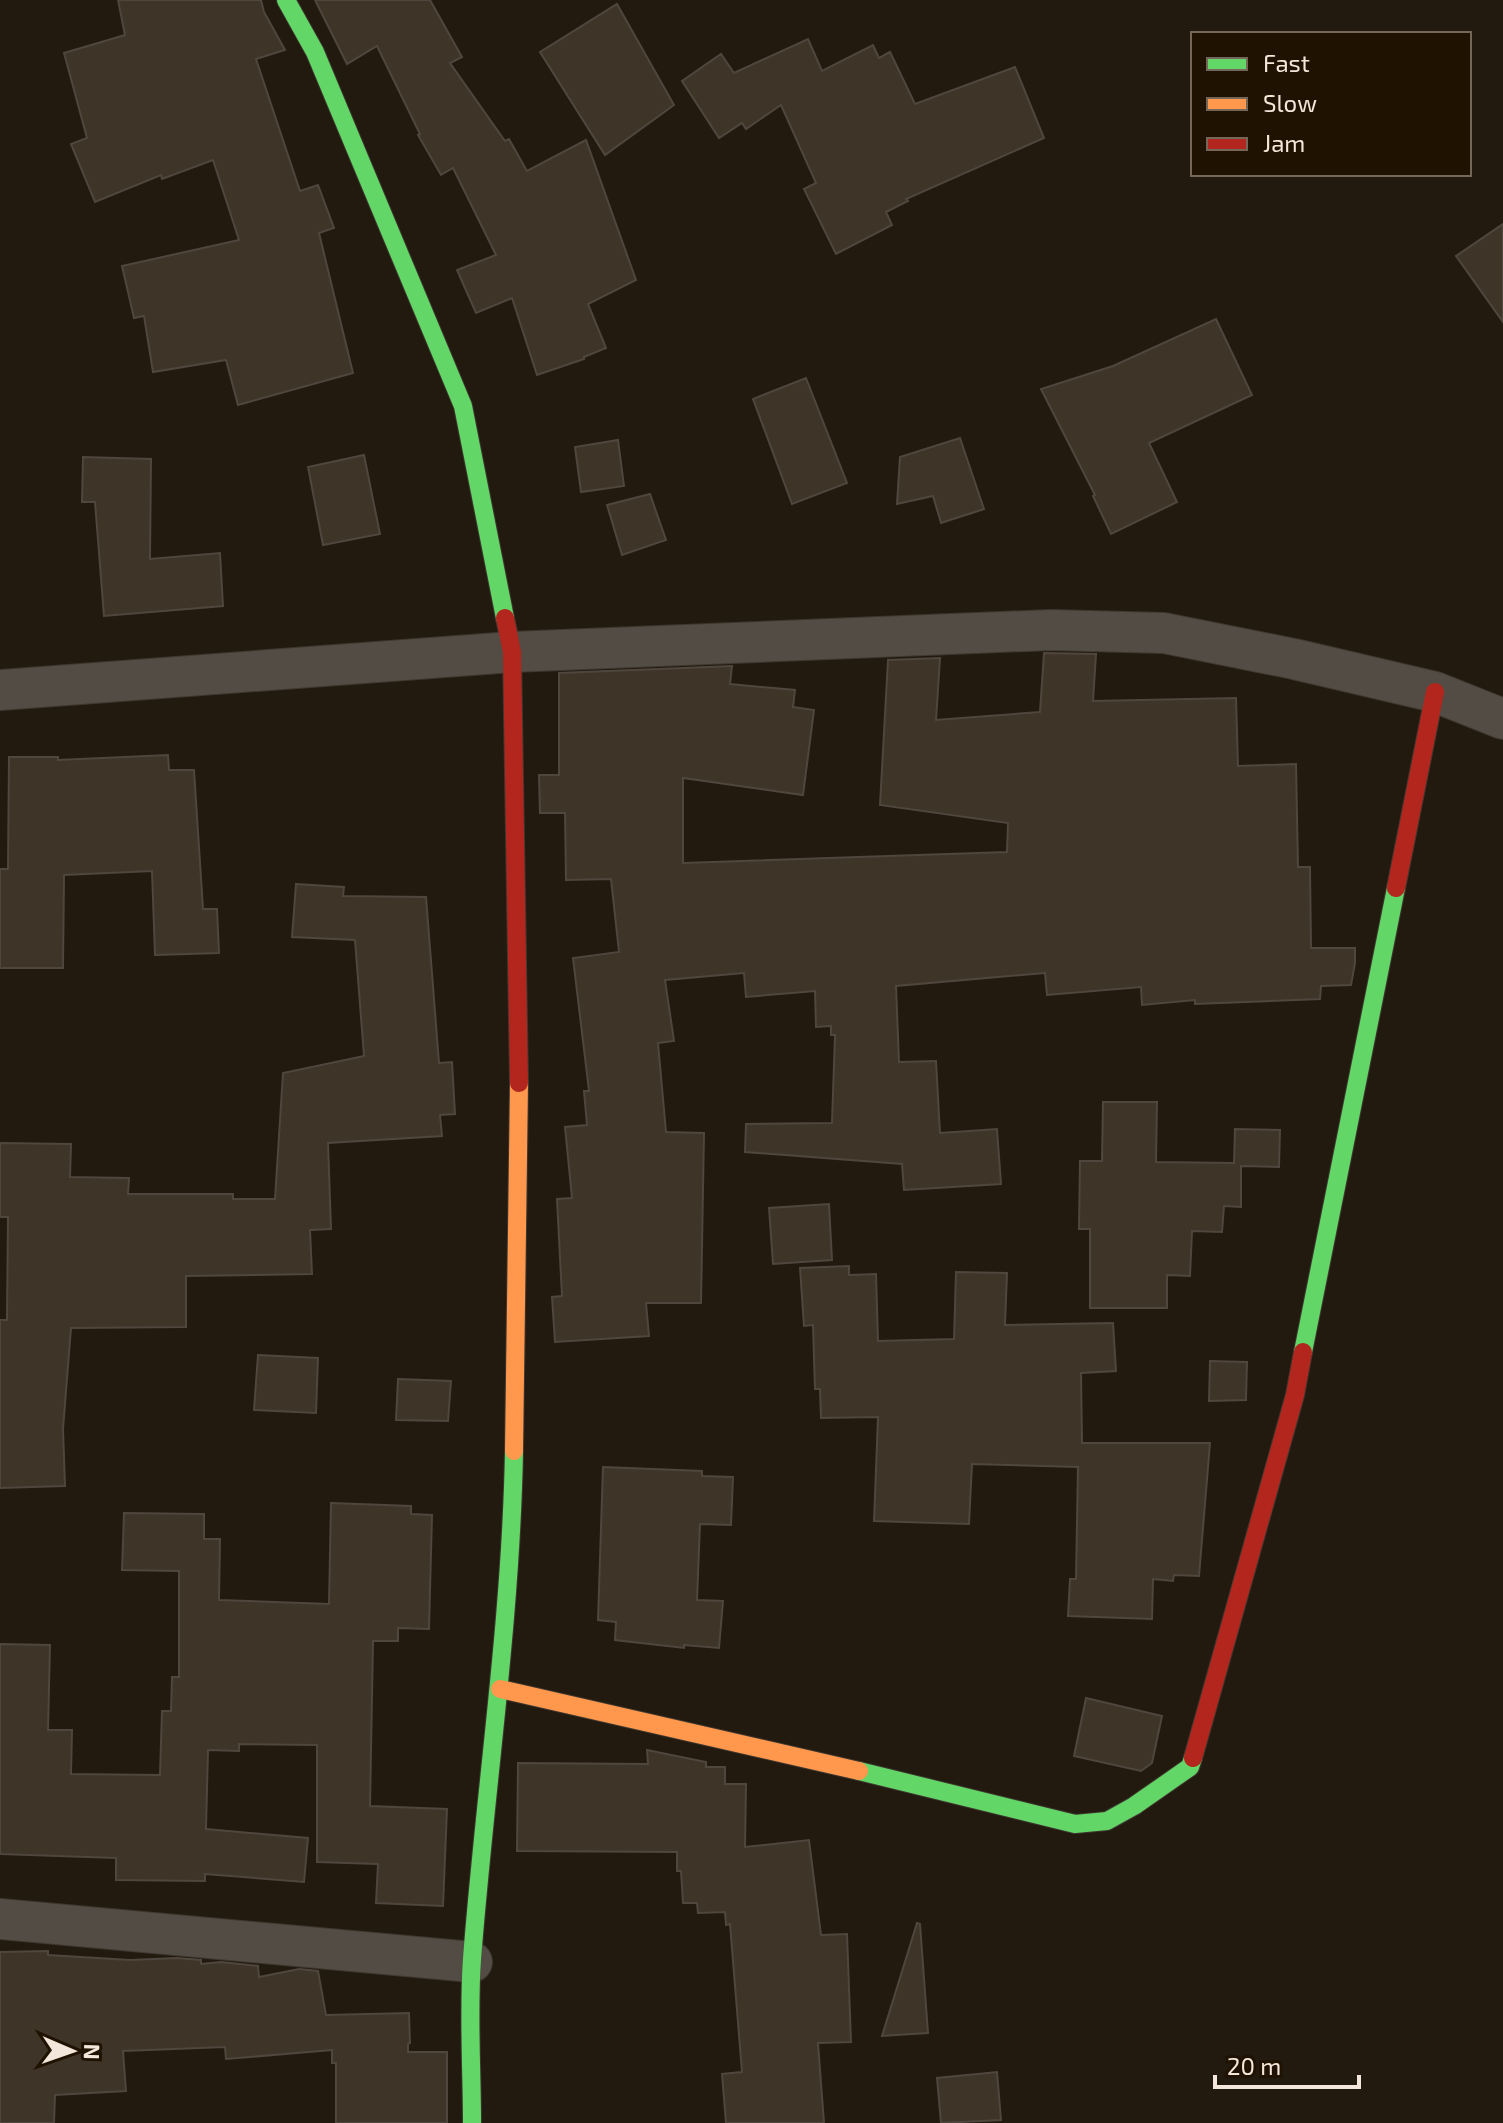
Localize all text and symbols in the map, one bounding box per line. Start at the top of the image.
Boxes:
legend [1191,32,1471,176]
text: Fast [1263,48,1310,77]
text: Slow [1263,88,1317,117]
text: Jam [1263,128,1305,157]
north arrow [32,2011,112,2091]
scale bar [1215,2039,1359,2089]
text: N [80,2043,106,2060]
text: 20 m [1227,2051,1281,2080]

